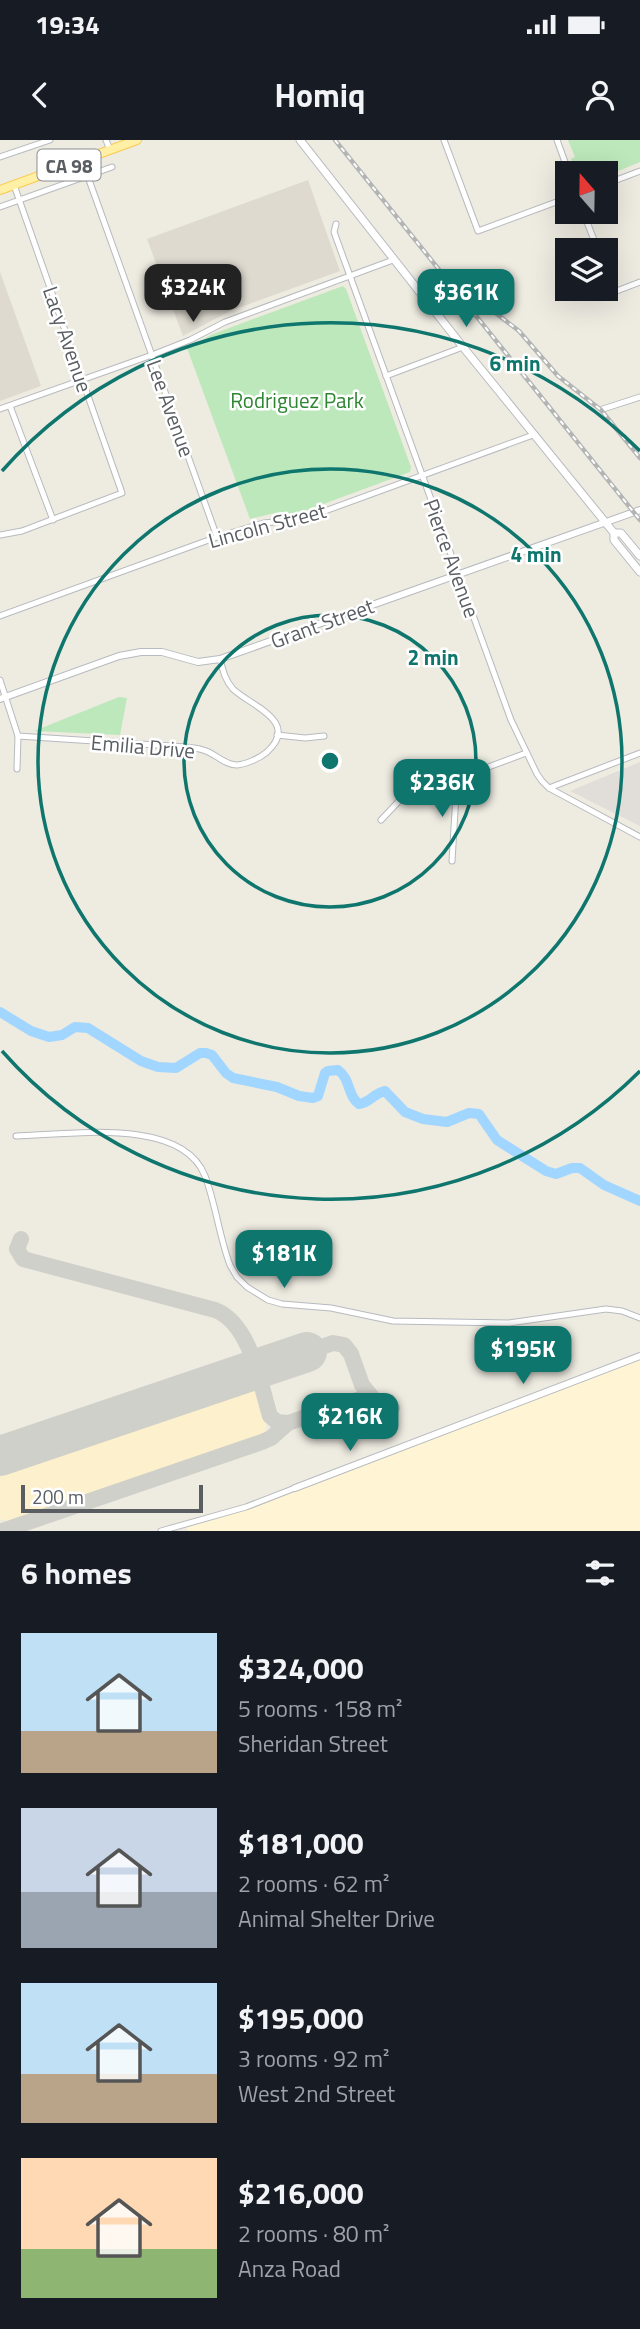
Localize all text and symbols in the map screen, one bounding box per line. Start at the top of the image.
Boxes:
text: 19:34 [35,5,100,44]
text: Homiq [275,71,365,119]
icon: back [21,76,59,114]
icon: person [581,76,619,114]
road number: CA 98 [38,150,100,181]
north arrow [555,161,618,224]
map controls [555,161,618,301]
button: layers [555,238,618,301]
pin: $324K [144,264,242,324]
text: $324K [160,269,226,304]
pin: $361K [417,270,515,329]
text: $361K [433,274,499,309]
street label: Lacy Avenue [35,282,101,396]
text: 6 min [489,347,541,379]
street label: Lee Avenue [139,355,203,461]
park label: Rodriguez Park [230,384,364,416]
street label: Lincoln Street [204,494,330,556]
street label: Pierce Avenue [416,494,488,622]
text: 4 min [510,538,562,570]
street label: Grant Street [266,589,379,657]
text: 2 min [407,641,459,673]
street label: Emilia Drive [90,726,196,766]
centre of rings [318,749,342,773]
pin: $236K [393,760,491,819]
text: $236K [409,764,475,799]
pin: $181K [235,1230,333,1290]
text: $181K [251,1235,317,1270]
pin: $195K [474,1326,572,1386]
text: $195K [490,1331,556,1366]
pin: $216K [301,1394,399,1453]
text: $216K [317,1398,383,1433]
scale bar [21,1482,203,1514]
text: 200 m [32,1482,84,1511]
text: 6 homes [21,1550,132,1596]
icon: filters [581,1554,619,1592]
text: $324,000 [238,1645,364,1691]
icon: home [77,1661,161,1745]
text: 5 rooms · 158 m² [238,1691,402,1726]
text: Sheridan Street [238,1726,388,1761]
text: $181,000 [238,1820,364,1866]
icon: home [77,1836,161,1920]
text: 2 rooms · 62 m² [238,1866,389,1901]
text: Animal Shelter Drive [238,1901,435,1936]
text: $195,000 [238,1995,364,2041]
icon: home [77,2011,161,2095]
text: 3 rooms · 92 m² [238,2041,389,2076]
text: West 2nd Street [238,2076,395,2111]
text: $216,000 [238,2170,364,2216]
icon: home [77,2186,161,2270]
text: 2 rooms · 80 m² [238,2216,389,2251]
text: Anza Road [238,2251,341,2286]

